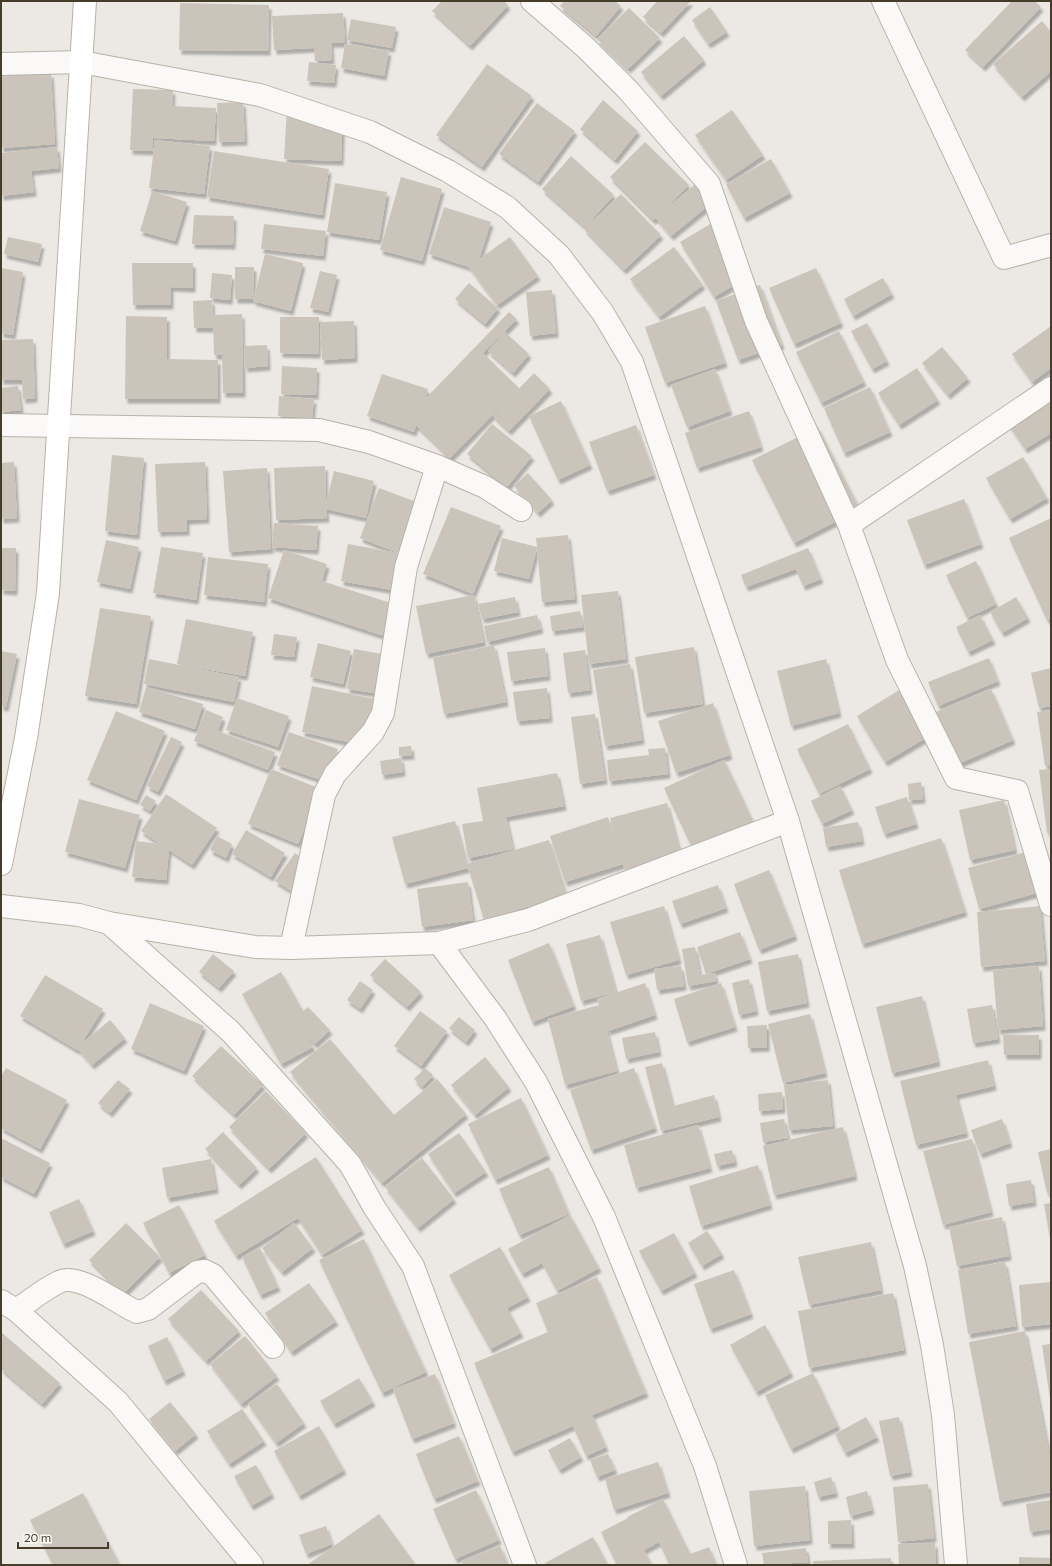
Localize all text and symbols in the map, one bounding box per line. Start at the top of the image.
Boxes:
scale bar [18,1524,108,1550]
text: 20 m [24,1530,51,1544]

